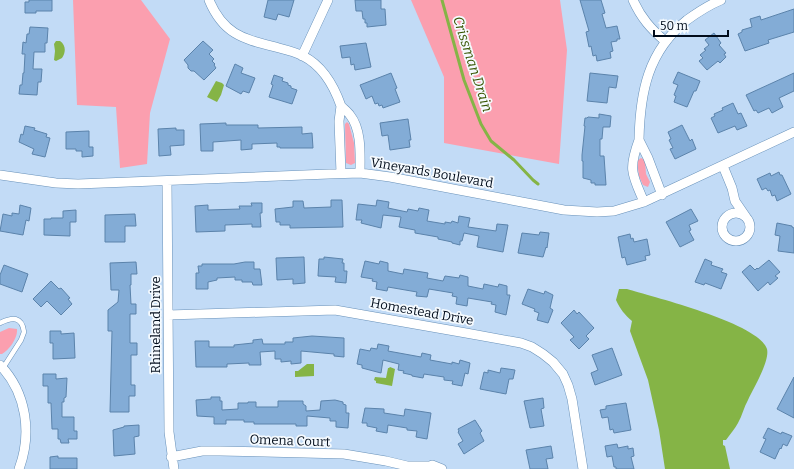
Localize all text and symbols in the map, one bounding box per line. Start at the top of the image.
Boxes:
scale bar [654,12,728,38]
water label: Crissman Drain [449,14,496,114]
text: 50 m [660,19,689,33]
street label: Vineyards Boulevard [369,154,495,191]
street label: Rhineland Drive [148,276,163,374]
street label: Homestead Drive [369,295,475,328]
street label: Omena Court [249,432,331,449]

